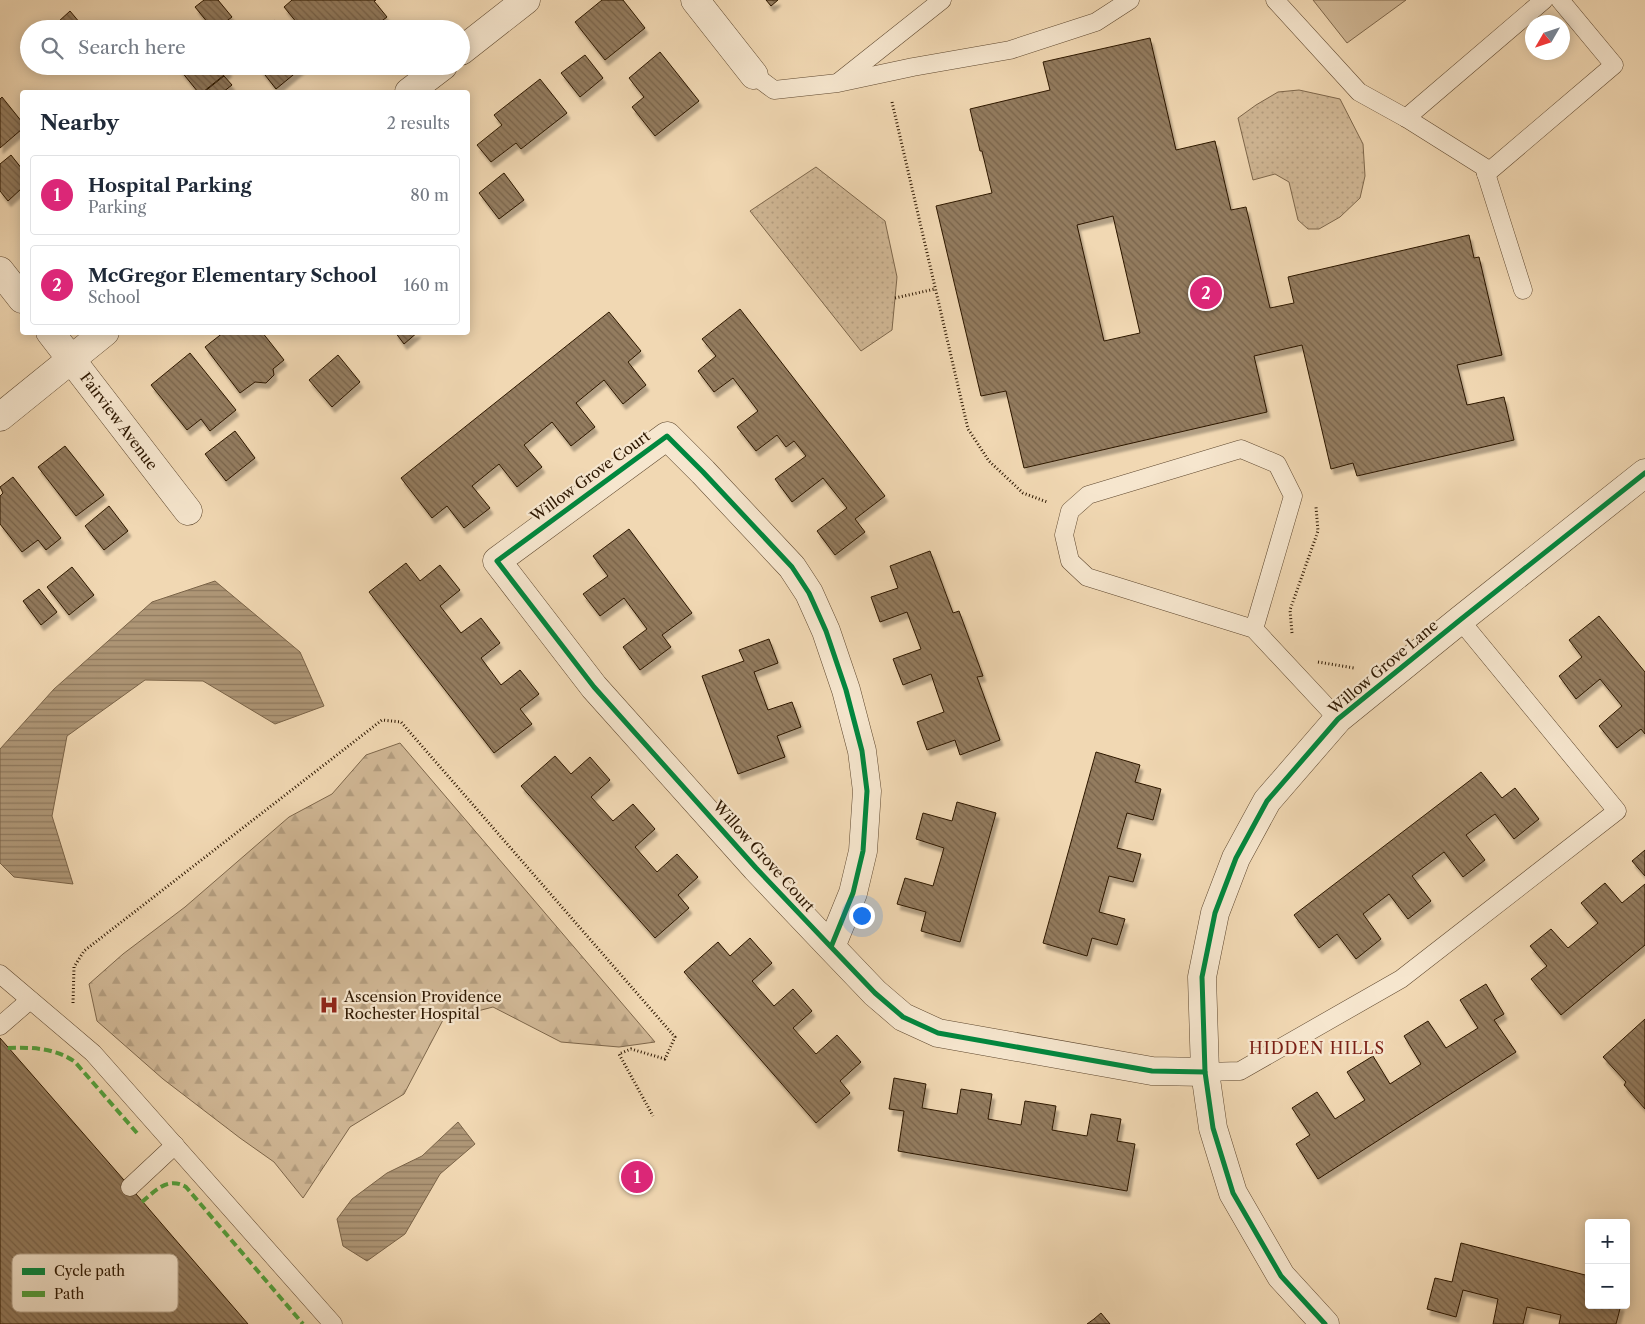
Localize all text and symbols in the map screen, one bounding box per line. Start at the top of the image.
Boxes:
north arrow [1525,15,1570,60]
search box [20,20,470,75]
icon: search [38,34,66,62]
text: Search here [78,36,186,59]
text: Nearby [40,110,119,135]
text: 2 results [387,113,450,133]
text: Hospital Parking [88,174,252,197]
text: 1 [53,185,61,205]
text: 80 m [410,185,449,205]
text: Parking [88,197,146,217]
text: McGregor Elementary School [88,264,377,287]
pin: 2 [1190,274,1222,312]
text: 2 [52,275,62,295]
text: 160 m [404,275,449,295]
text: School [88,287,140,307]
street label: Fairview Avenue [76,368,162,474]
street label: Willow Grove Court [526,426,654,526]
street label: Willow Grove Lane [1324,616,1442,719]
street label: Willow Grove Court [708,796,819,916]
your location [849,903,875,929]
place label: Ascension Providence Rochester Hospital [343,987,502,1023]
hospital icon: Ascension Providence Rochester Hospital [318,994,340,1016]
district label: HIDDEN HILLS [1249,1038,1385,1058]
pin: 1 [621,1158,653,1196]
map controls [1585,1219,1630,1309]
button: + [1585,1219,1630,1264]
legend [12,1254,178,1312]
text: Cycle path [54,1262,125,1280]
button: − [1585,1264,1630,1309]
text: Path [54,1285,84,1303]

